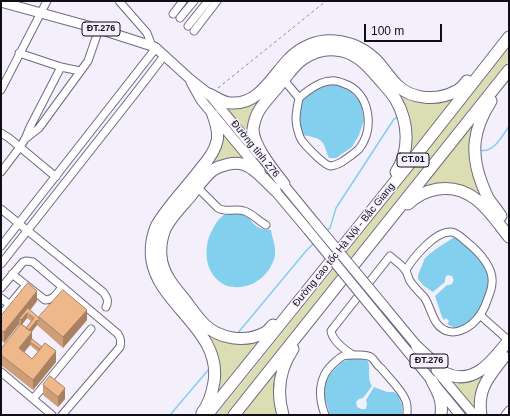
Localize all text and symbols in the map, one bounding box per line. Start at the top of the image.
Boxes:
scale bar [366,16,444,42]
road number: ĐT.276 [82,22,120,36]
text: 100 m [371,24,404,38]
street label: Đường tỉnh 276 [228,118,282,180]
road number: CT.01 [397,153,429,167]
street label: Đường cao tốc Hà Nội - Bắc Giang [290,181,398,309]
road number: ĐT.276 [410,354,448,368]

